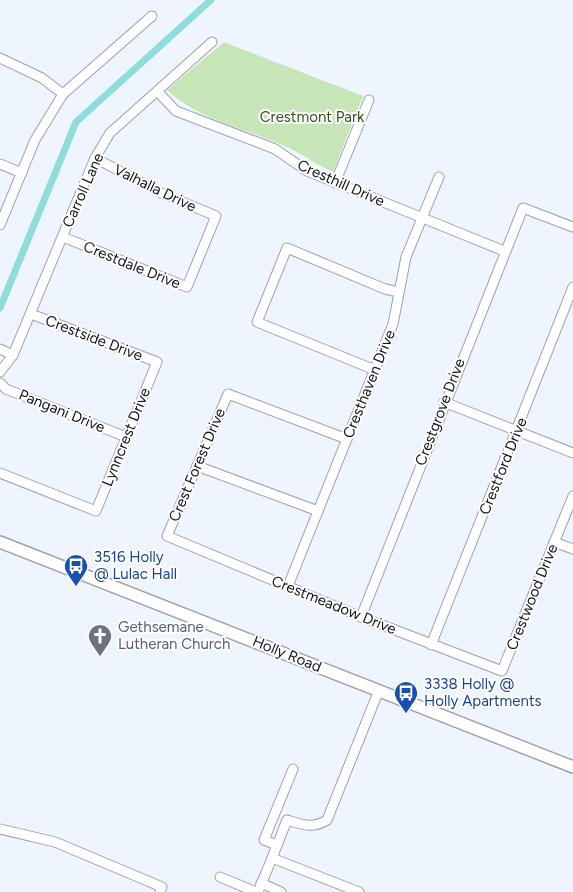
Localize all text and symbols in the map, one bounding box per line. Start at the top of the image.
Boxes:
park label: Crestmont Park [260,108,365,126]
street label: Carroll Lane [59,150,107,230]
street label: Cresthill Drive [295,156,387,210]
street label: Valhalla Drive [111,160,199,216]
street label: Crestdale Drive [81,237,183,293]
street label: Crestside Drive [43,311,145,365]
street label: Cresthaven Drive [339,327,399,441]
street label: Crestgrove Drive [411,356,469,468]
street label: Lynncrest Drive [98,385,154,489]
street label: Pangani Drive [16,386,108,436]
street label: Crest Forest Drive [165,406,229,524]
street label: Crestford Drive [475,415,531,517]
street label: Crestwood Drive [503,541,561,653]
place label: 3516 Holly @ Lulac Hall [94,548,177,583]
bus stop icon: 3516 Holly @ Lulac Hall [63,553,89,587]
street label: Crestmeadow Drive [269,572,399,638]
place label: Gethsemane Lutheran Church [118,618,230,653]
church icon: Gethsemane Lutheran Church [87,623,113,657]
street label: Holly Road [250,632,324,676]
place label: 3338 Holly @ Holly Apartments [424,675,542,710]
bus stop icon: 3338 Holly @ Holly Apartments [393,680,419,714]

